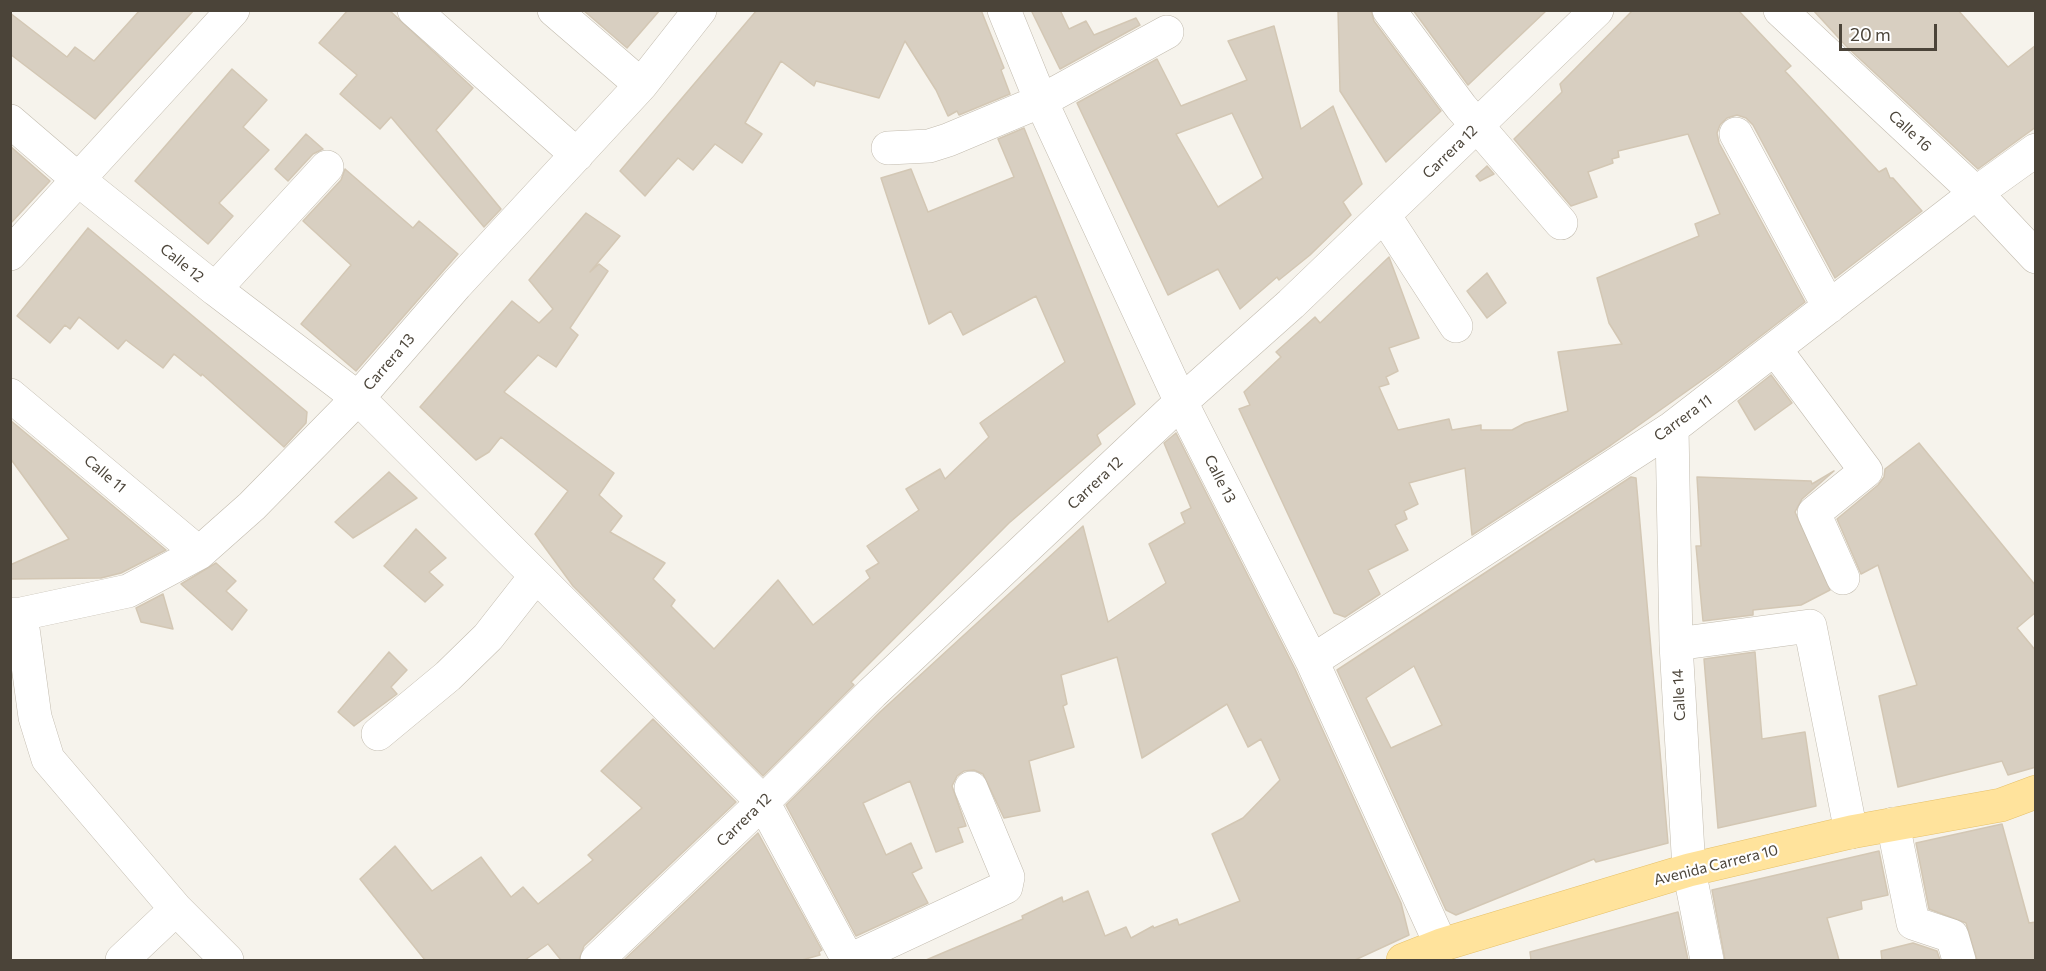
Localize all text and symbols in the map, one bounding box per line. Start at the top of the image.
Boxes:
scale bar [1842,12,1940,50]
text: 20 m [1850,23,1891,45]
street label: Calle 16 [1885,107,1935,155]
street label: Carrera 12 [1419,122,1481,182]
street label: Calle 12 [156,240,208,286]
street label: Carrera 13 [359,330,419,394]
street label: Carrera 11 [1651,391,1715,445]
street label: Calle 11 [80,451,130,497]
street label: Calle 13 [1200,452,1240,506]
street label: Carrera 12 [1064,453,1126,513]
street label: Calle 14 [1669,669,1689,721]
street label: Carrera 12 [713,790,775,850]
street label: Avenida Carrera 10 [1652,841,1780,889]

